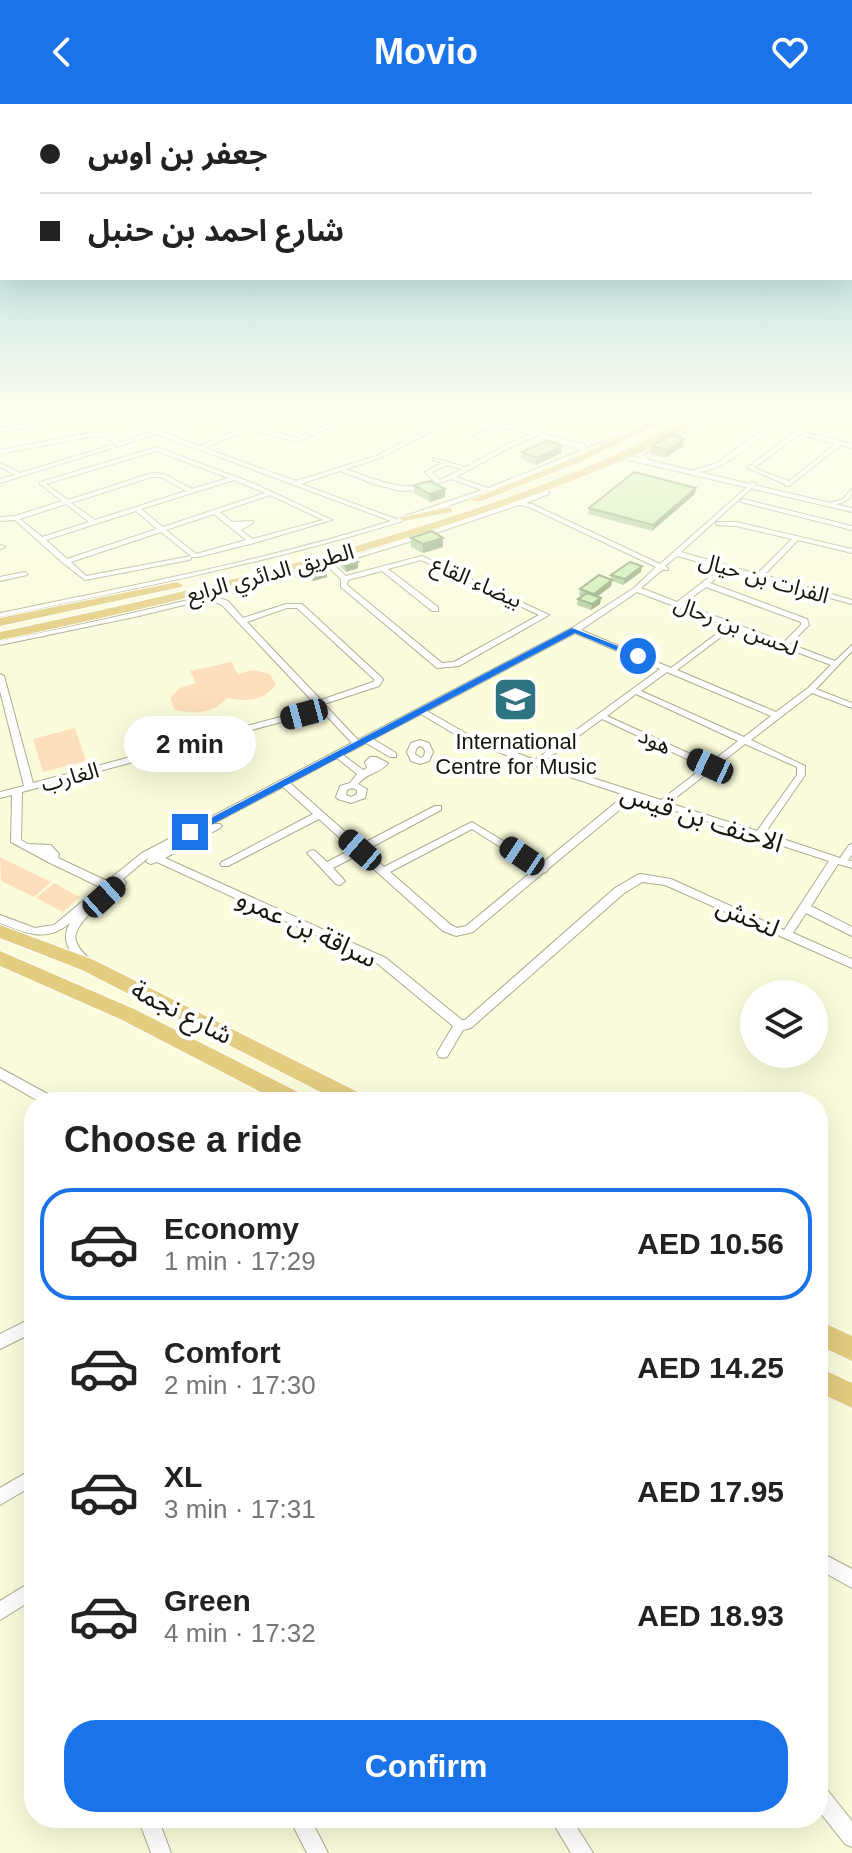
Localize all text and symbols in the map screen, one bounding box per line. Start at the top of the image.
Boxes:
icon: back [40,30,84,74]
icon: heart [768,30,812,74]
text: Movio [374,31,478,72]
text: جعفر بن اوس [88,137,267,170]
text: شارع احمد بن حنبل [88,214,344,247]
street label: الطريق الدائري الرابع [183,539,358,611]
street label: الفرات بن حيال [696,547,832,609]
street label: بيضاء القاع [426,551,526,617]
street label: لحسن بن رحال [670,591,801,662]
route start [620,638,656,674]
school or university icon: International Centre for Music [492,676,540,724]
car [278,696,330,732]
callout: 2 min [124,716,256,772]
street label: هود [635,723,675,759]
text: 2 min [156,729,224,759]
place label: International Centre for Music [435,729,597,779]
car [683,745,737,787]
street label: الغارب [38,757,102,798]
street label: الاحنف بن قيس [617,778,787,858]
route end [172,814,208,850]
car [334,825,386,875]
car [495,833,549,879]
car [78,872,130,922]
street label: سراقة بن عمرو [232,883,382,973]
street label: لنخش [712,890,784,944]
street label: شارع نجمة [125,974,237,1054]
map controls [740,980,828,1068]
button: layers [740,980,828,1068]
text: Choose a ride [64,1119,302,1160]
icon: car [68,1208,140,1280]
text: Economy [164,1212,299,1245]
text: AED 10.56 [637,1227,784,1260]
text: 1 min · 17:29 [164,1246,316,1276]
icon: car [68,1332,140,1404]
text: Comfort [164,1336,281,1369]
text: AED 14.25 [637,1351,784,1384]
text: 2 min · 17:30 [164,1370,316,1400]
icon: car [68,1456,140,1528]
text: XL [164,1460,202,1493]
text: AED 17.95 [637,1475,784,1508]
text: 3 min · 17:31 [164,1494,316,1524]
icon: car [68,1580,140,1652]
text: Green [164,1584,251,1617]
text: AED 18.93 [637,1599,784,1632]
text: 4 min · 17:32 [164,1618,316,1648]
button: Confirm [64,1720,788,1812]

